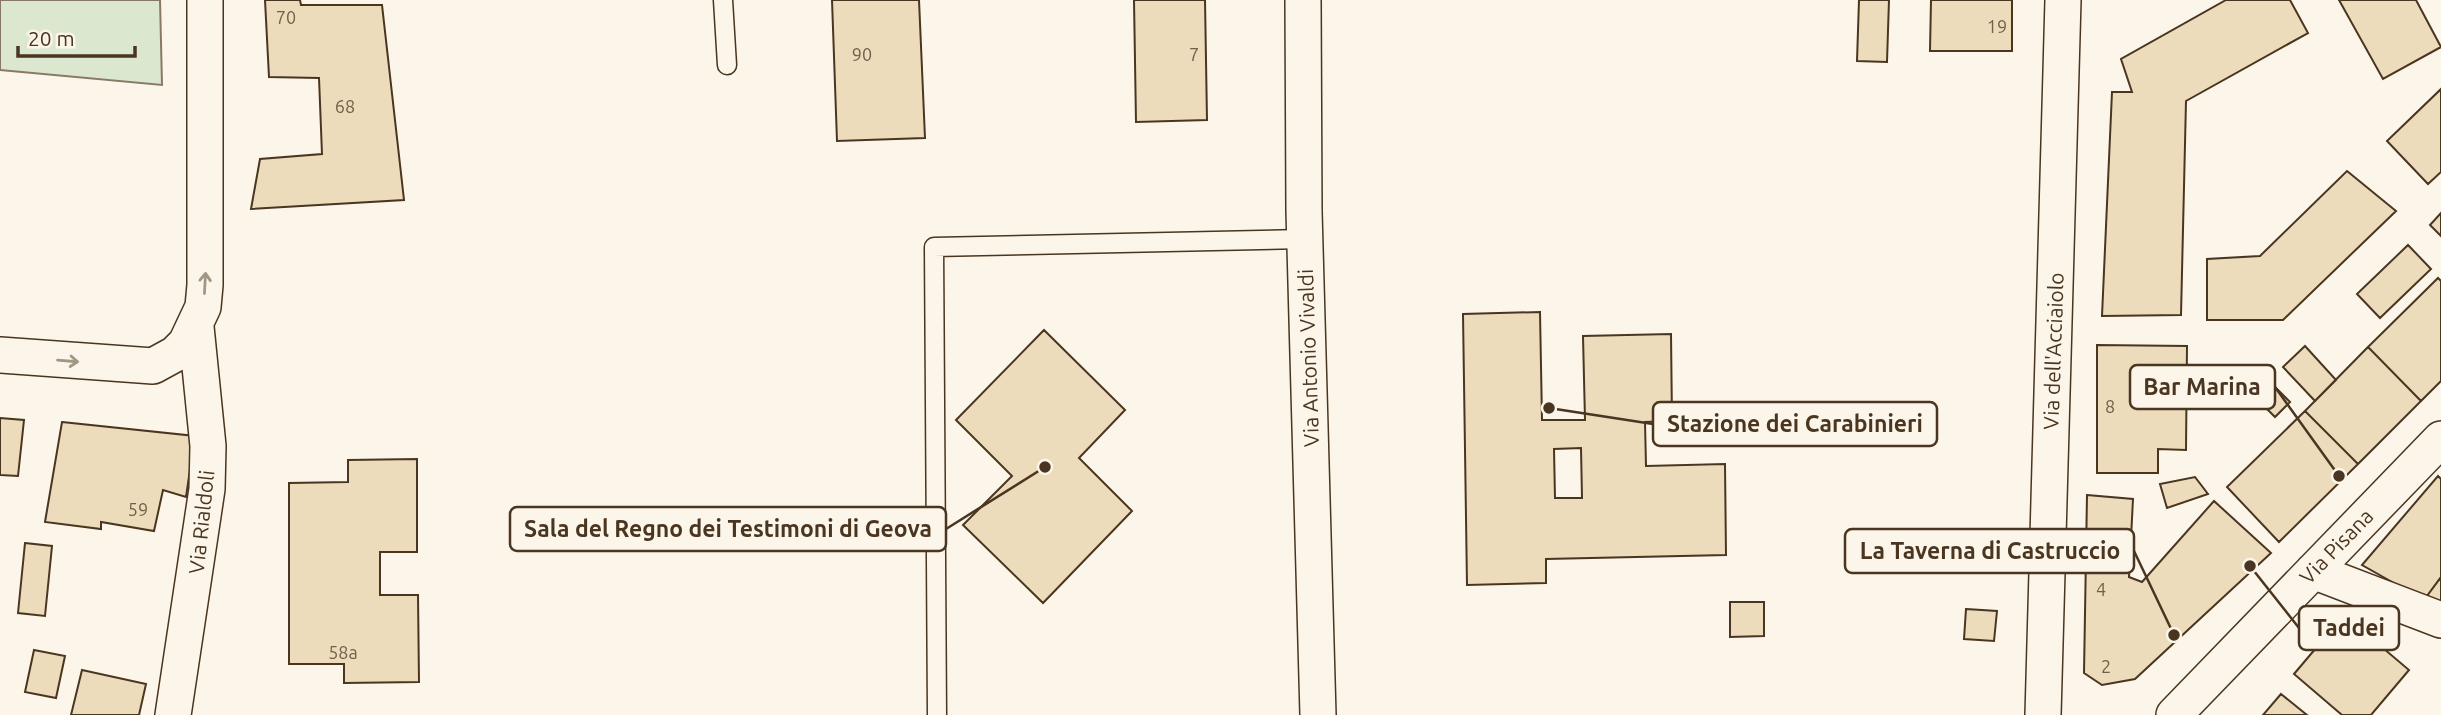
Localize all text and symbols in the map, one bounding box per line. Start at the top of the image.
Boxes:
house number: 70 [276,7,296,27]
scale bar [18,14,135,58]
house number: 19 [1987,16,2007,36]
text: 20 m [28,26,75,50]
house number: 90 [852,44,872,64]
house number: 7 [1189,44,1199,64]
house number: 68 [335,96,355,116]
street label: Via Antonio Vivaldi [1293,269,1323,447]
one-way arrow [198,272,211,295]
street label: Via dell'Acciaiolo [2038,272,2068,430]
one-way arrow [56,355,79,368]
callout: Bar Marina [2130,365,2275,409]
text: Bar Marina [2143,374,2261,399]
house number: 8 [2105,396,2115,416]
callout: Stazione dei Carabinieri [1653,402,1937,446]
text: Stazione dei Carabinieri [1667,411,1923,436]
street label: Via Rialdoli [184,469,218,575]
house number: 59 [128,499,148,519]
street label: Via Pisana [2294,503,2378,589]
callout: Sala del Regno dei Testimoni di Geova [510,507,946,551]
text: Sala del Regno dei Testimoni di Geova [524,516,932,541]
callout: La Taverna di Castruccio [1845,529,2134,573]
text: La Taverna di Castruccio [1860,538,2120,563]
house number: 4 [2096,579,2106,599]
callout: Taddei [2299,606,2399,650]
text: Taddei [2313,615,2385,640]
house number: 58a [328,642,358,662]
house number: 2 [2101,656,2111,676]

